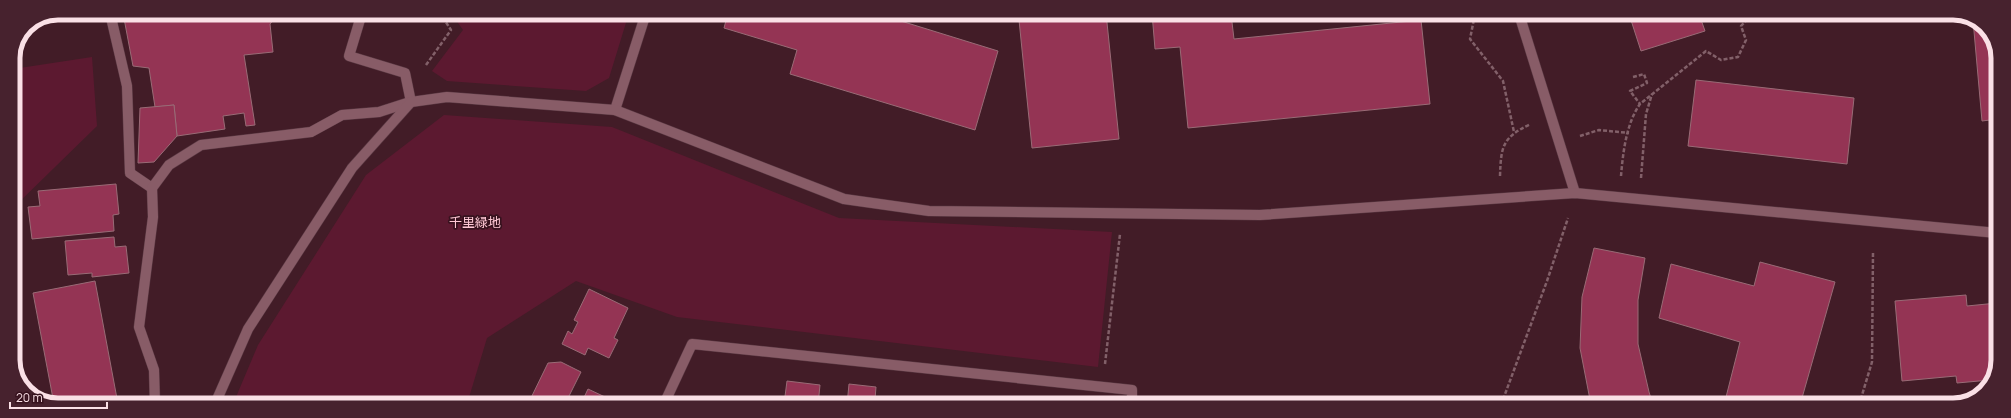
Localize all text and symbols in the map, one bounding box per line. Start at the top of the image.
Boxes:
park label: 千里緑地 [449,213,501,231]
scale bar [10,384,107,410]
text: 20 m [16,389,43,406]

